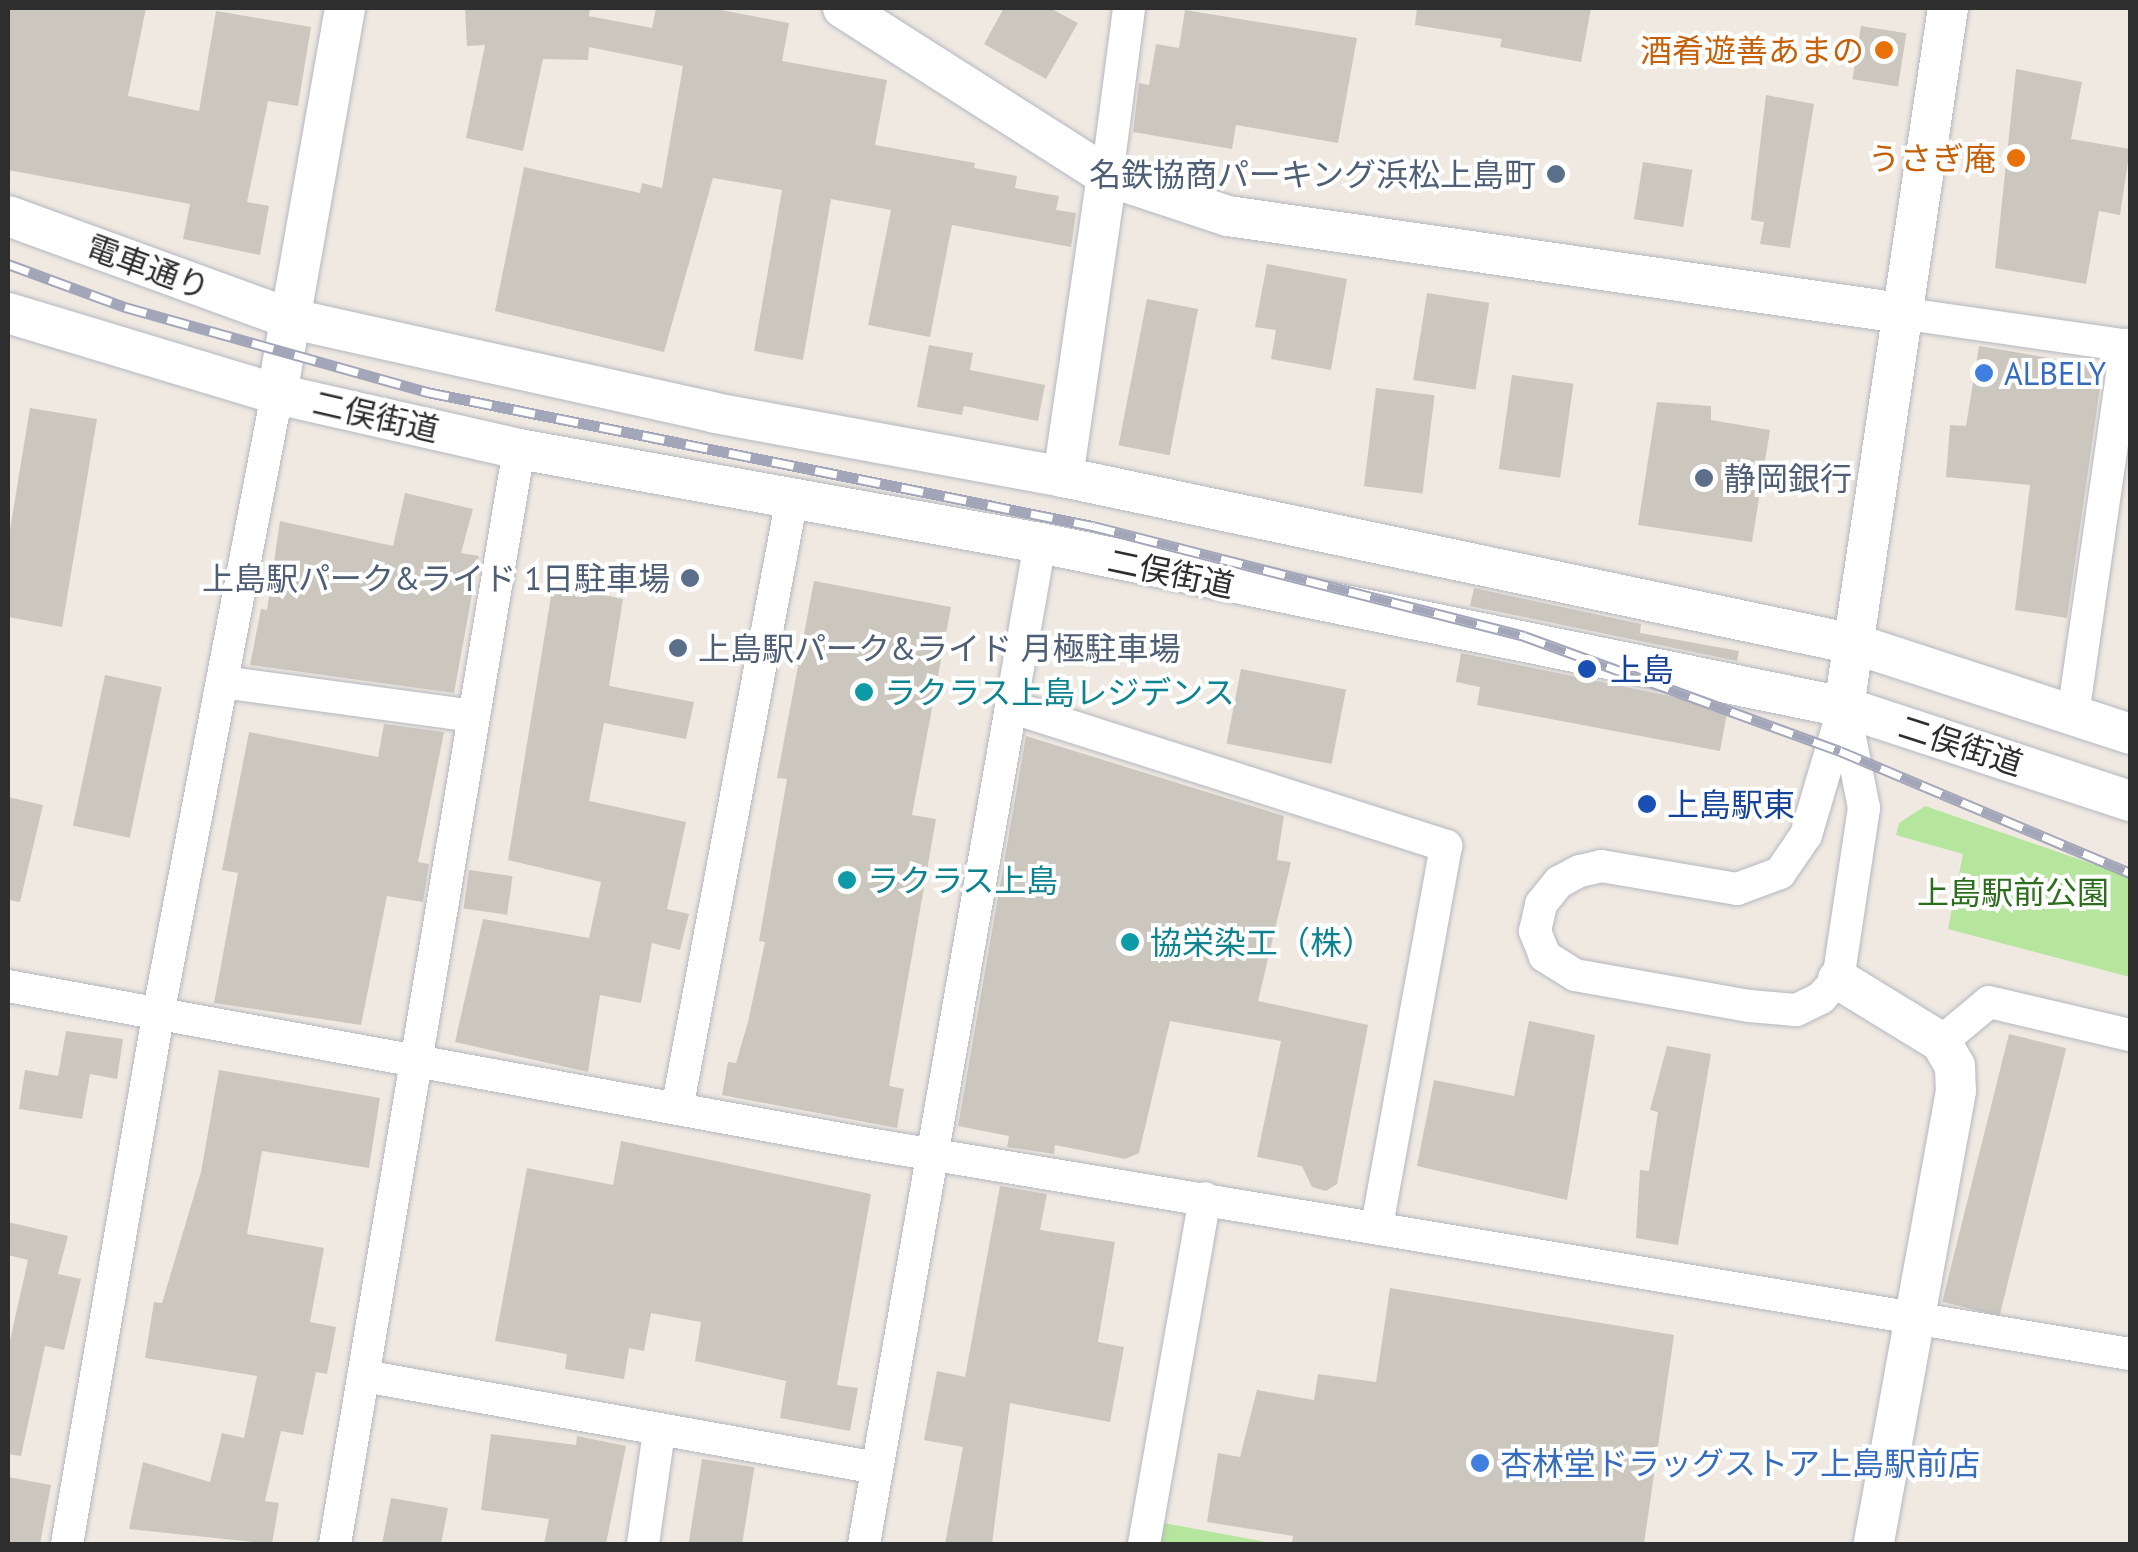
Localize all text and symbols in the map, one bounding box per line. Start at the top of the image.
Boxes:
place label: 酒肴遊善あまの [1640,31,1864,69]
marker: 酒肴遊善あまの [1873,39,1895,61]
place label: うさぎ庵 [1868,139,1996,177]
marker: うさぎ庵 [2005,147,2027,169]
place label: 名鉄協商パーキング浜松上島町 [1088,155,1536,193]
marker: 名鉄協商パーキング浜松上島町 [1545,163,1567,185]
street label: 電車通り [81,227,215,307]
place label: ALBELY [2004,354,2106,392]
marker: ALBELY [1973,362,1995,384]
street label: 二俣街道 [309,383,443,449]
place label: 静岡銀行 [1724,459,1852,497]
marker: 静岡銀行 [1693,467,1715,489]
street label: 二俣街道 [1104,541,1238,605]
place label: 上島駅パーク&ライド 1日駐車場 [202,559,670,597]
marker: 上島駅パーク&ライド 1日駐車場 [679,567,701,589]
place label: 上島駅パーク&ライド 月極駐車場 [698,629,1181,667]
marker: 上島駅パーク&ライド 月極駐車場 [667,637,689,659]
place label: 上島 [1610,650,1674,688]
marker: 上島 [1574,656,1600,682]
place label: ラクラス上島レジデンス [884,673,1236,711]
marker: ラクラス上島レジデンス [853,681,875,703]
street label: 二俣街道 [1894,707,2028,783]
place label: 上島駅東 [1667,785,1795,823]
marker: 上島駅東 [1636,793,1658,815]
place label: ラクラス上島 [867,861,1059,899]
marker: ラクラス上島 [836,869,858,891]
park label: 上島駅前公園 [1917,873,2109,911]
place label: 協栄染工（株） [1150,923,1374,961]
marker: 協栄染工（株） [1119,931,1141,953]
place label: 杏林堂ドラッグストア上島駅前店 [1500,1444,1980,1482]
marker: 杏林堂ドラッグストア上島駅前店 [1469,1452,1491,1474]

